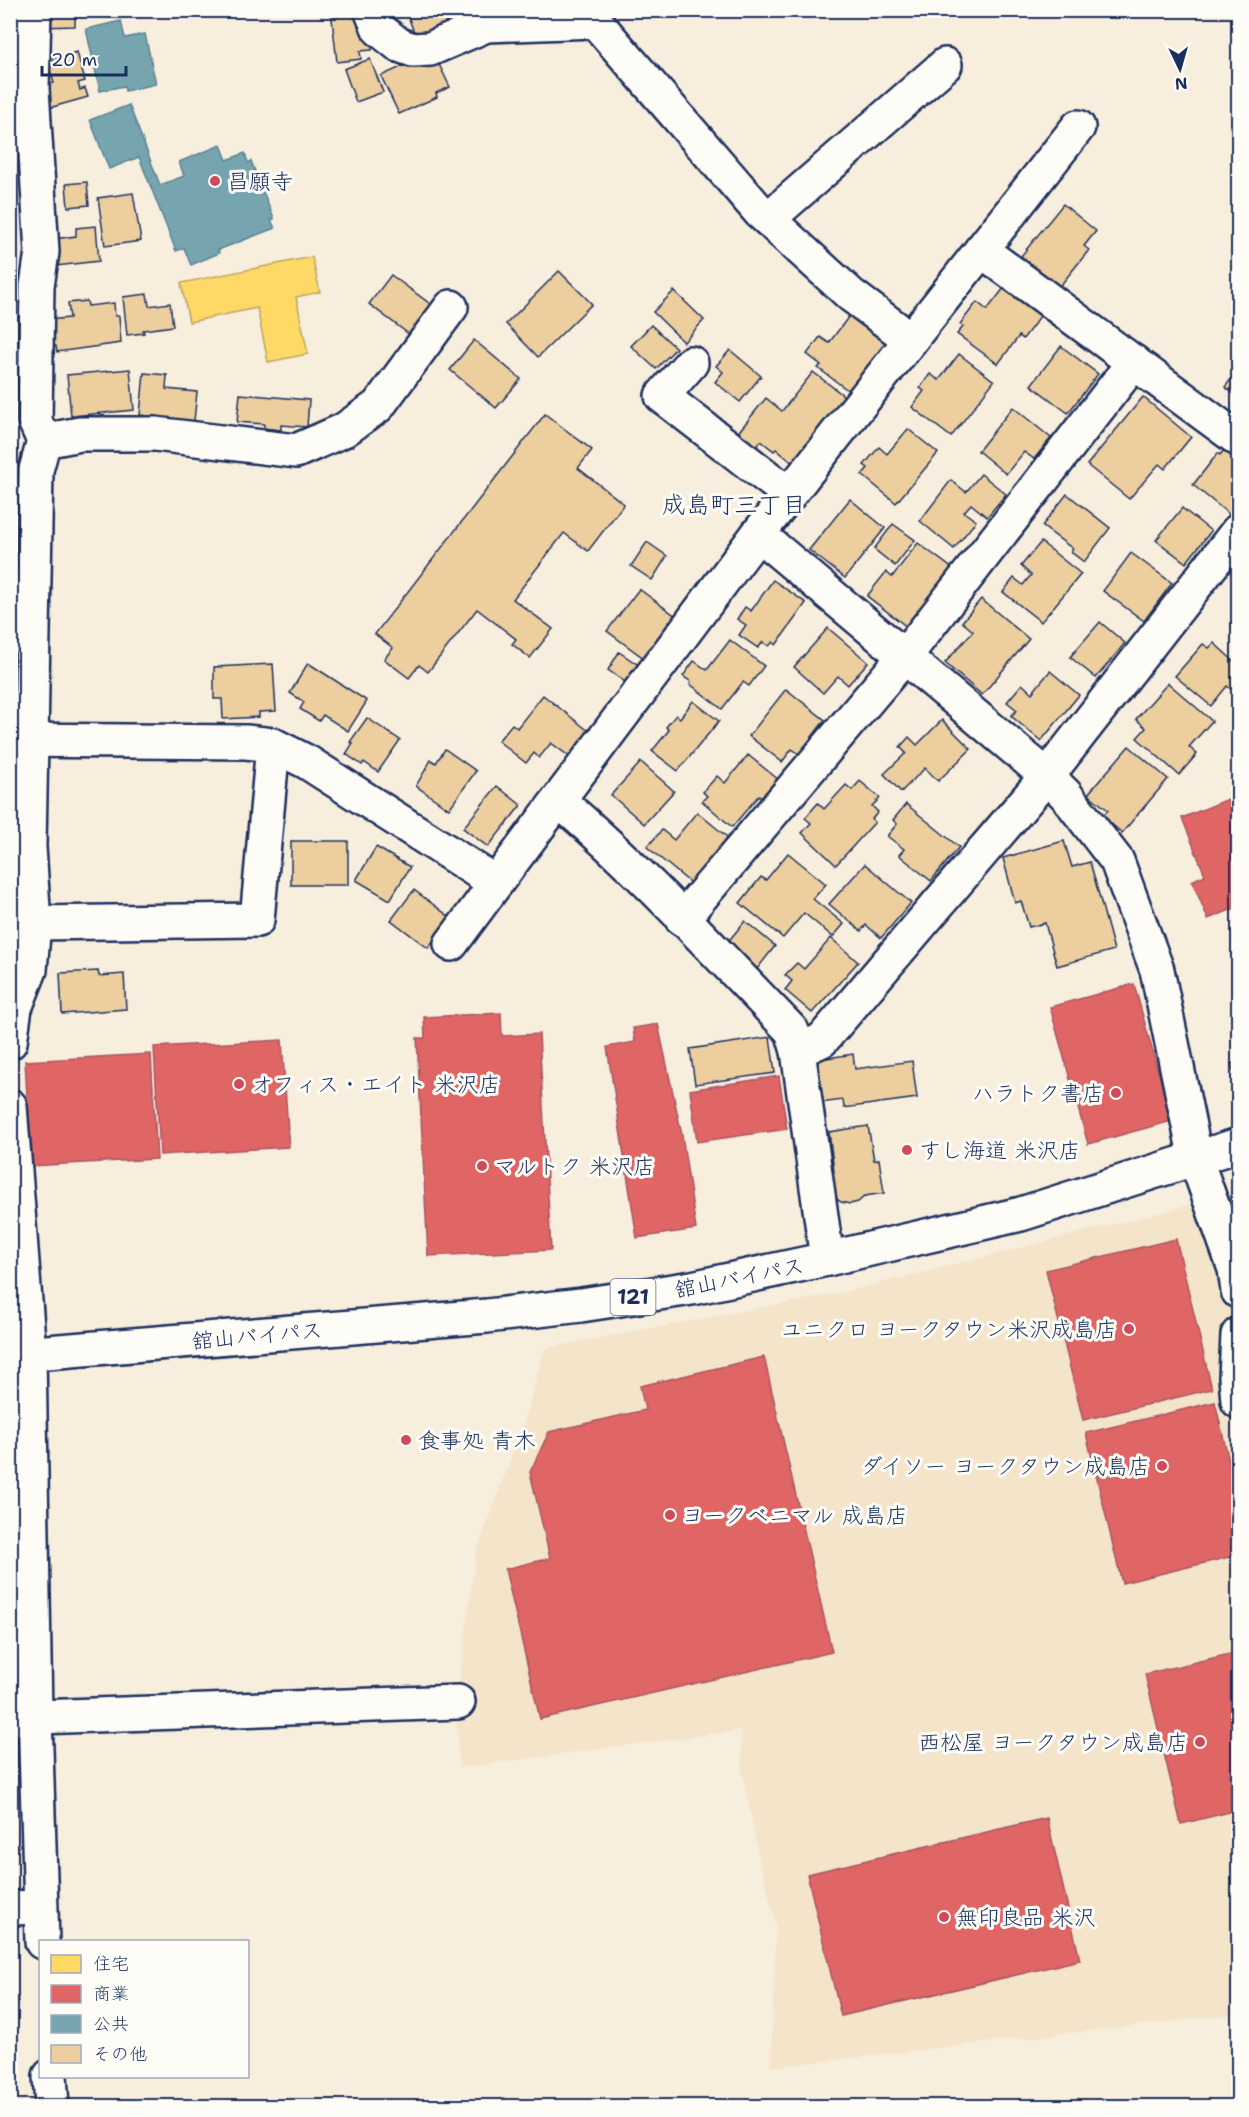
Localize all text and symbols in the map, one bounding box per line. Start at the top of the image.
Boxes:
scale bar [42,39,126,77]
north arrow [1150,39,1210,99]
text: 20 m [51,48,97,72]
text: N [1174,72,1188,94]
place label: 昌願寺 [227,167,293,196]
marker: 昌願寺 [208,174,222,188]
district label: 成島町三丁目 [662,489,806,521]
place label: オフィス・エイト 米沢店 [251,1070,501,1099]
marker: オフィス・エイト 米沢店 [232,1077,246,1091]
place label: ハラトク書店 [972,1079,1104,1108]
marker: ハラトク書店 [1109,1086,1123,1100]
place label: すし海道 米沢店 [919,1136,1081,1165]
marker: すし海道 米沢店 [900,1143,914,1157]
place label: マルトク 米沢店 [494,1152,655,1181]
marker: マルトク 米沢店 [475,1159,489,1173]
street label: 舘山バイパス [672,1251,806,1304]
road number: 121 [610,1279,656,1315]
street label: 舘山バイパス [190,1315,324,1356]
place label: ユニクロ ヨークタウン米沢成島店 [781,1315,1117,1344]
marker: ユニクロ ヨークタウン米沢成島店 [1122,1322,1136,1336]
place label: 食事処 青木 [418,1426,536,1455]
marker: 食事処 青木 [399,1433,413,1447]
place label: ダイソー ヨークタウン成島店 [860,1452,1150,1481]
marker: ダイソー ヨークタウン成島店 [1155,1459,1169,1473]
place label: ヨークベニマル 成島店 [682,1501,908,1530]
marker: ヨークベニマル 成島店 [663,1508,677,1522]
place label: 西松屋 ヨークタウン成島店 [918,1728,1188,1757]
marker: 西松屋 ヨークタウン成島店 [1193,1735,1207,1749]
place label: 無印良品 米沢 [956,1903,1096,1932]
marker: 無印良品 米沢 [937,1910,951,1924]
legend [39,1940,249,2078]
text: 住宅 [93,1952,129,1976]
text: 商業 [93,1982,129,2006]
text: 公共 [93,2012,129,2036]
text: その他 [93,2042,147,2066]

